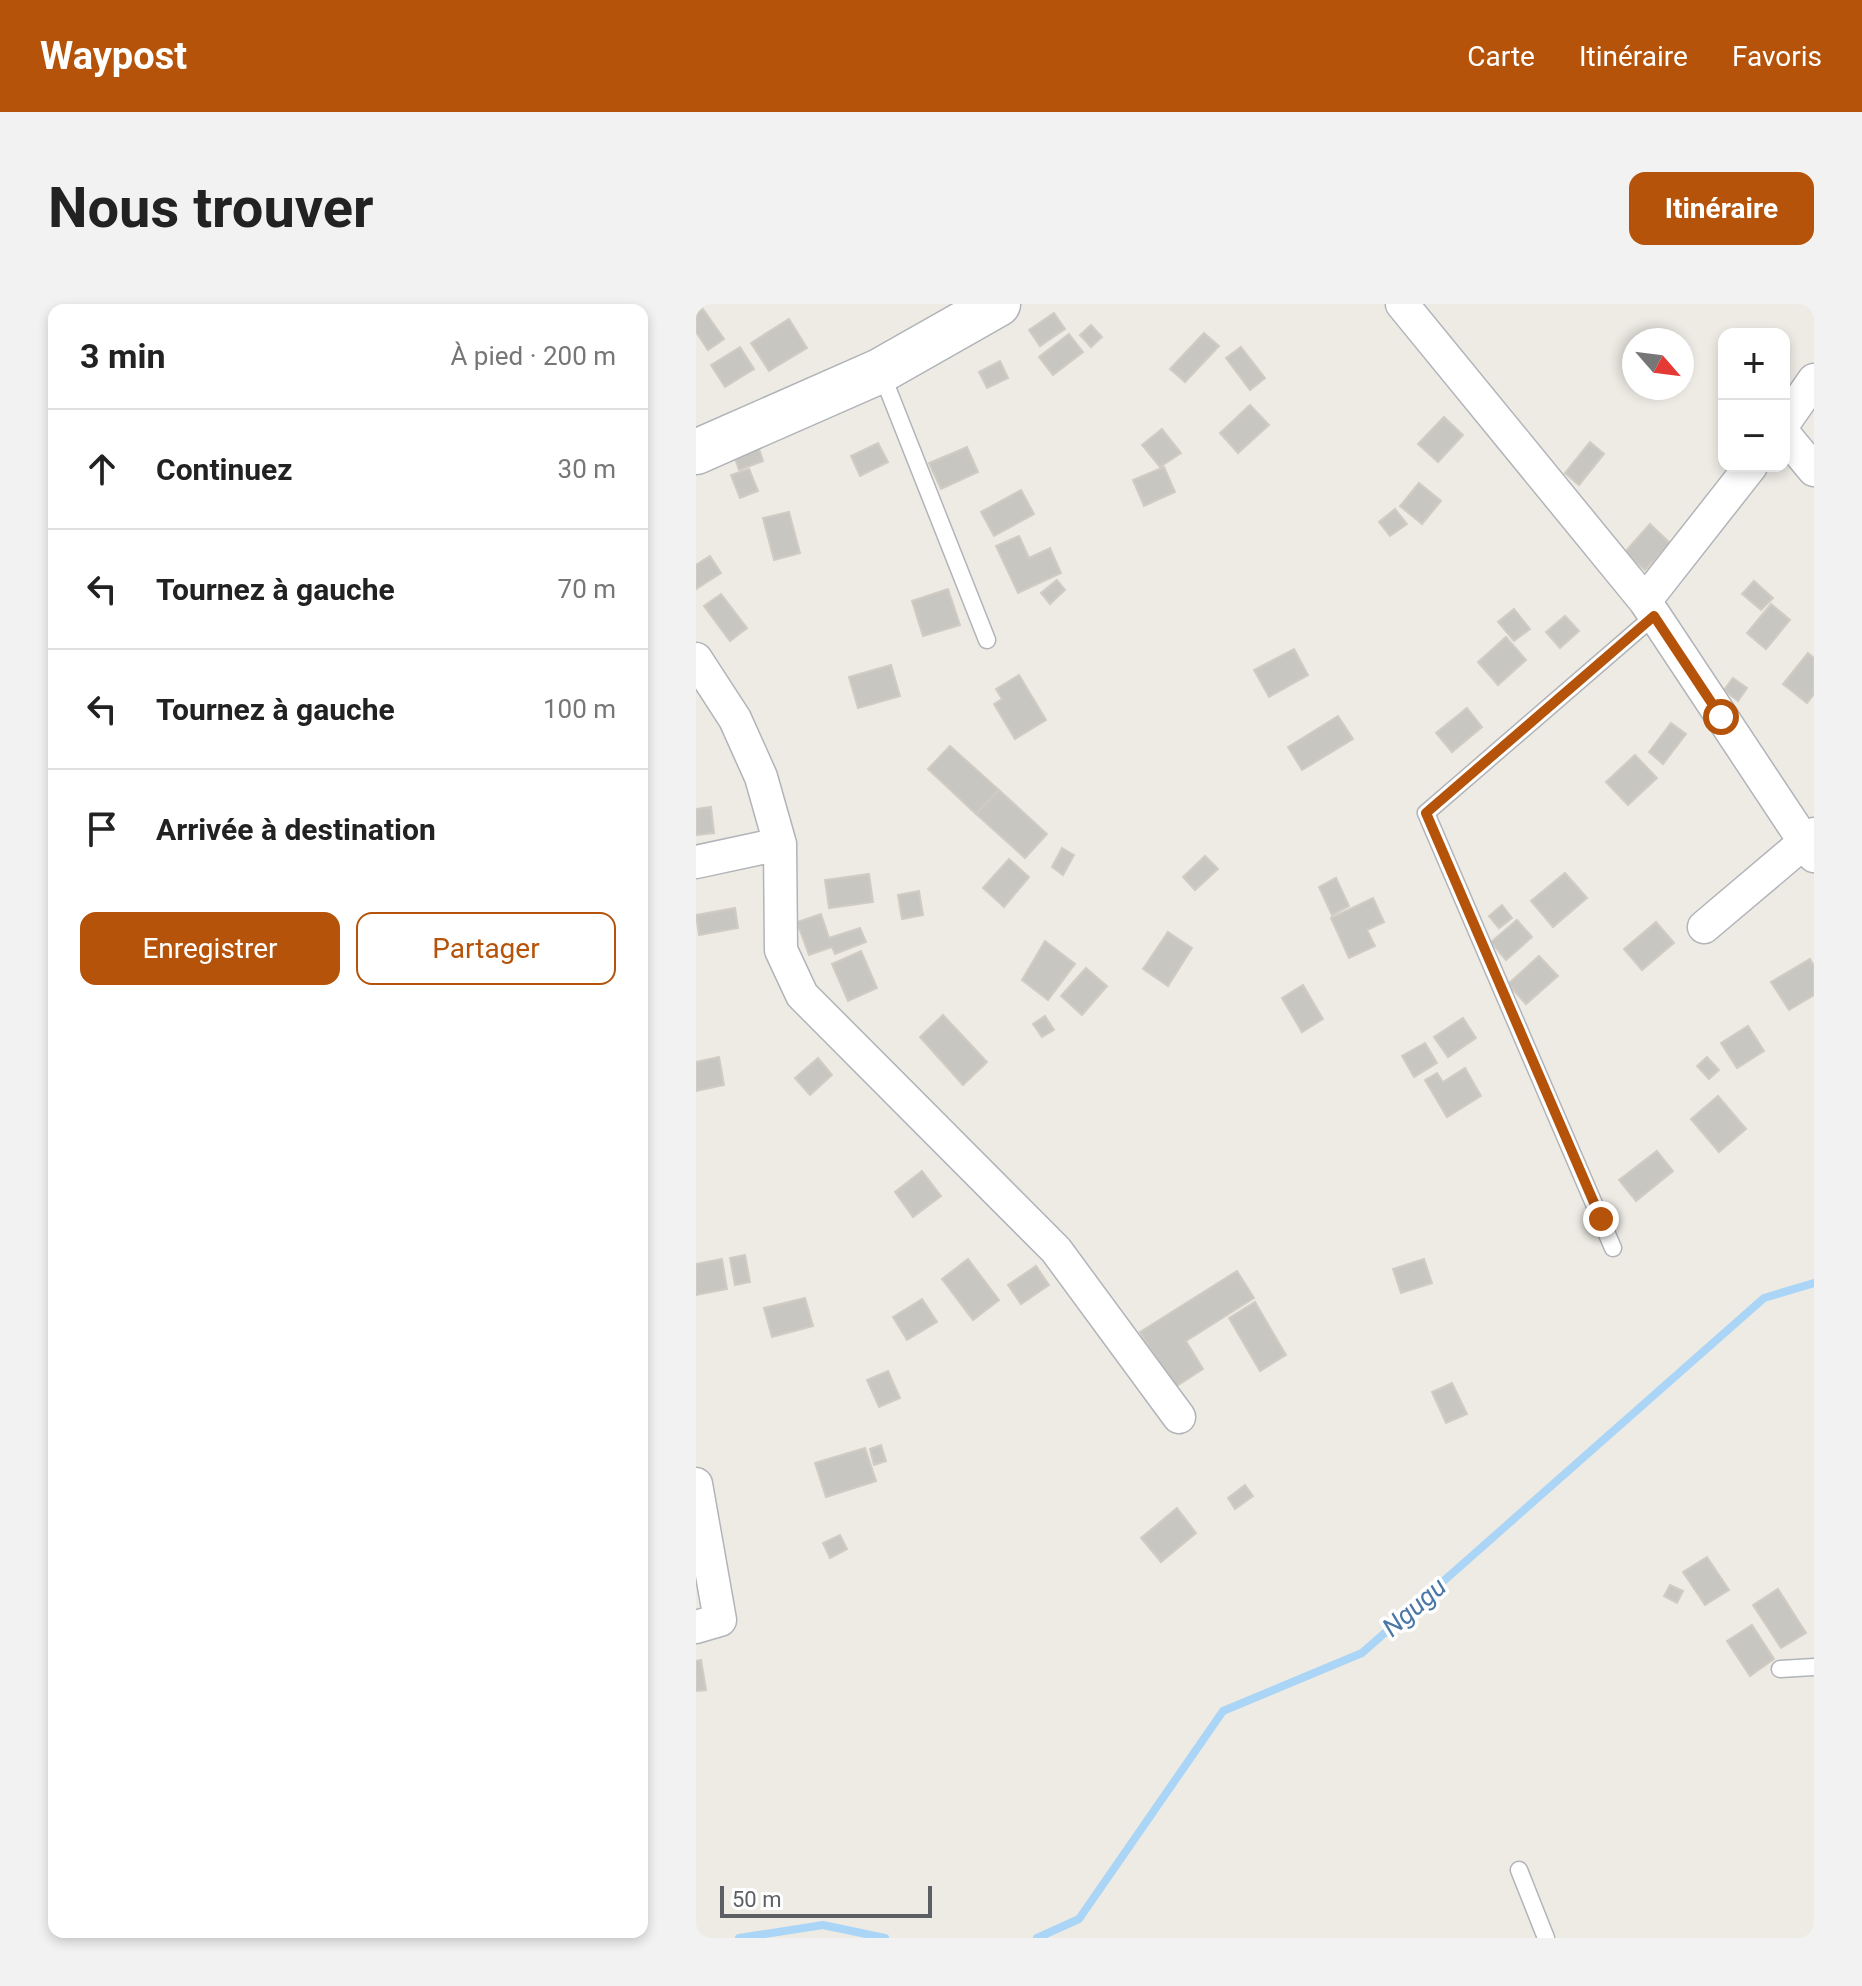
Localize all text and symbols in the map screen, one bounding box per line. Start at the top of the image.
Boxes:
text: Waypost [40,34,187,78]
text: Carte [1467,40,1535,73]
text: Itinéraire [1579,40,1688,73]
text: Favoris [1732,40,1822,73]
button: Itinéraire [1629,172,1814,245]
text: Nous trouver [48,175,374,241]
north arrow [1622,328,1694,400]
map controls [1718,328,1790,472]
button: + [1718,328,1790,400]
text: 3 min [80,336,165,376]
text: À pied · 200 m [450,341,616,371]
button: − [1718,400,1790,472]
icon: ahead [80,447,124,491]
text: Continuez [156,452,293,487]
text: 30 m [558,454,616,484]
icon: left [80,567,124,611]
text: Tournez à gauche [156,572,395,607]
text: 70 m [558,574,616,604]
icon: left [80,687,124,731]
text: Tournez à gauche [156,692,395,727]
text: 100 m [543,694,616,724]
route start [1703,699,1739,735]
icon: arrive [80,807,124,851]
text: Arrivée à destination [156,812,436,847]
button: Enregistrer [80,912,340,985]
button: Partager [356,912,616,985]
route end [1583,1201,1619,1237]
water label: Ngugu [1376,1571,1452,1643]
scale bar [720,1882,932,1918]
text: 50 m [732,1887,781,1912]

